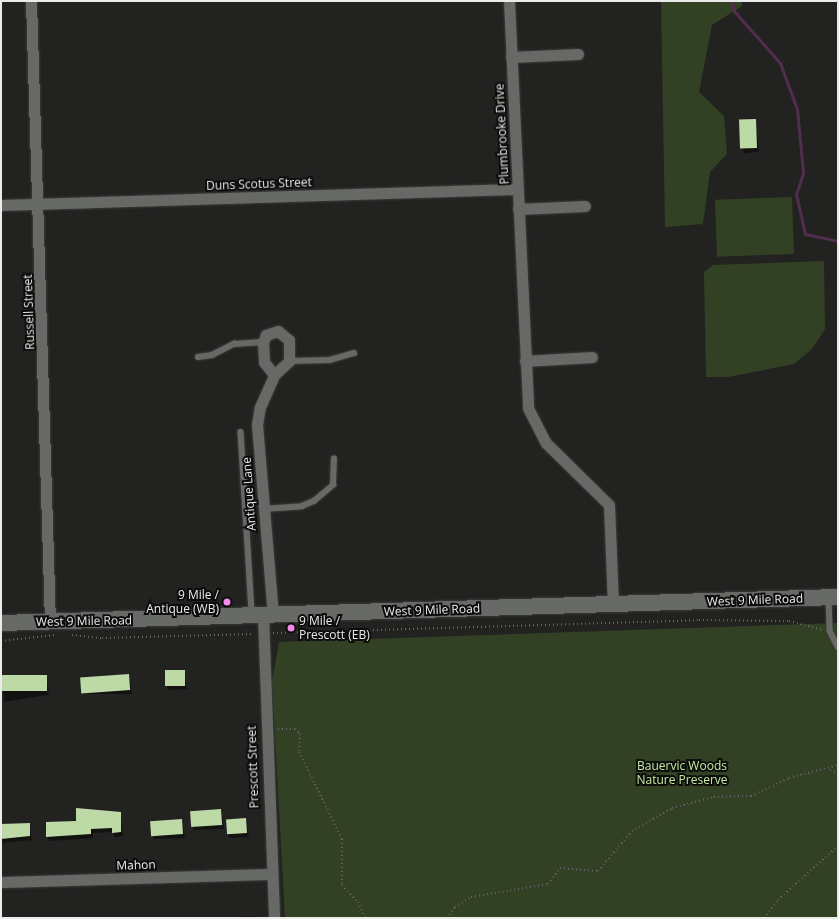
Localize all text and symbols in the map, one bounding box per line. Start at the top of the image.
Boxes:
street label: Plumbrooke Drive [492,83,512,185]
street label: Duns Scotus Street [206,175,312,193]
street label: Russell Street [20,274,38,350]
street label: Antique Lane [239,457,259,531]
place label: 9 Mile / Antique (WB) [146,588,219,616]
street label: West 9 Mile Road [707,591,803,609]
marker: 9 Mile / Antique (WB) [222,597,232,607]
street label: West 9 Mile Road [384,601,480,619]
street label: West 9 Mile Road [36,613,132,629]
place label: 9 Mile / Prescott (EB) [299,614,370,642]
marker: 9 Mile / Prescott (EB) [286,623,296,633]
street label: Prescott Street [244,725,262,809]
park label: Bauervic Woods Nature Preserve [636,759,728,787]
street label: Mahon [116,857,156,873]

